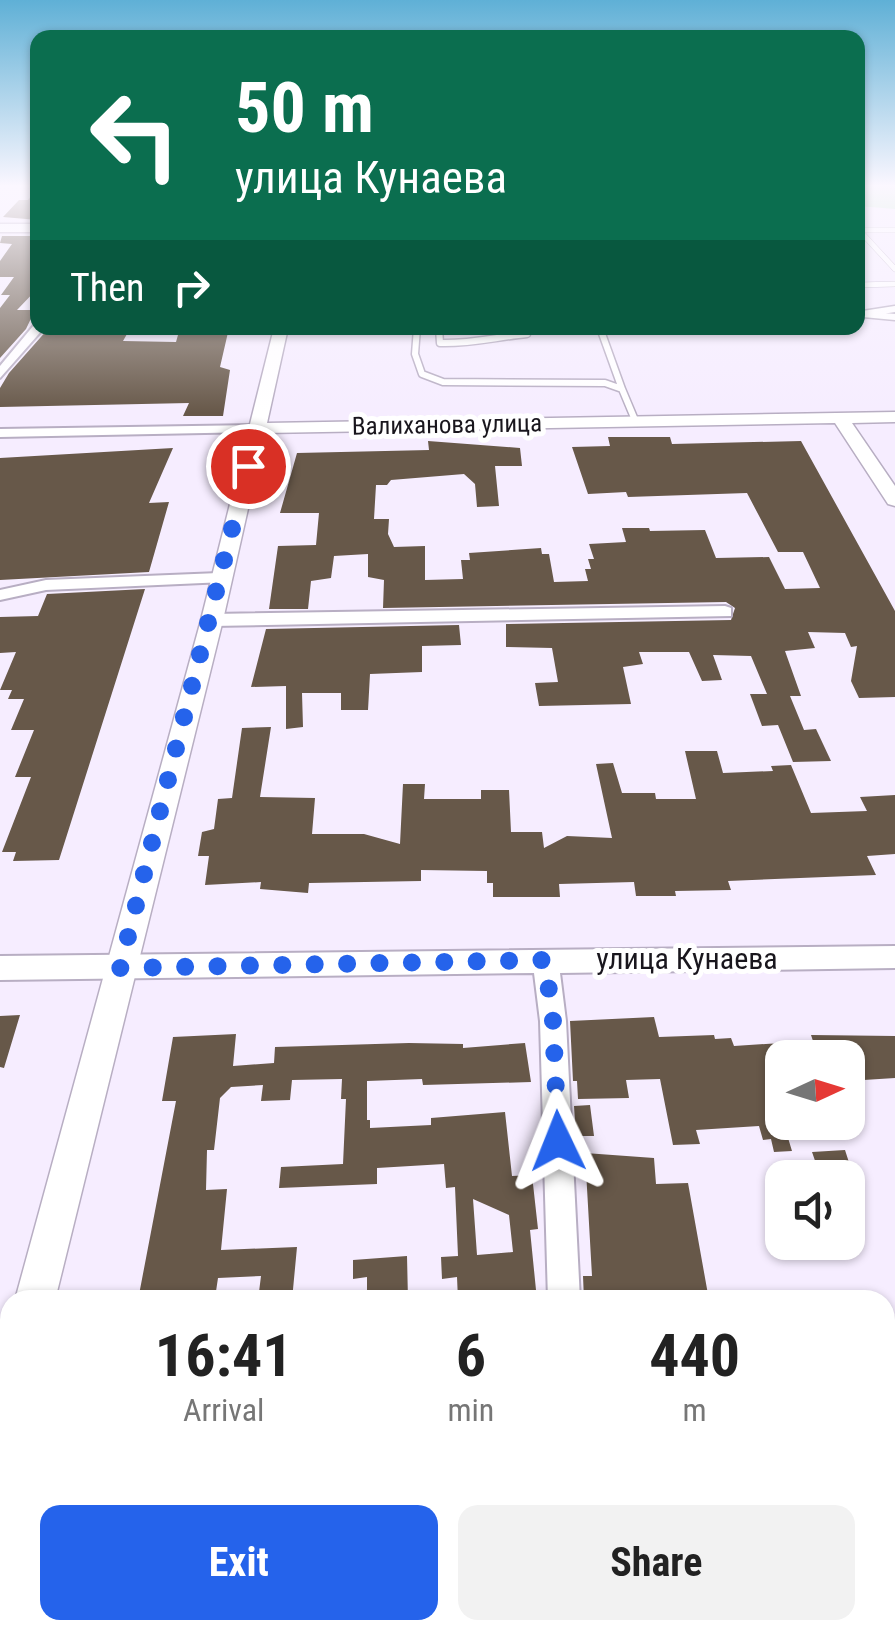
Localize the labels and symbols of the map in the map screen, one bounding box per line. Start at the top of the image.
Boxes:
street label: Валиханова улица [352,408,542,441]
pin [206,424,291,509]
street label: улица Кунаева [596,941,778,976]
north arrow [765,1040,865,1140]
position arrow [506,1089,610,1193]

